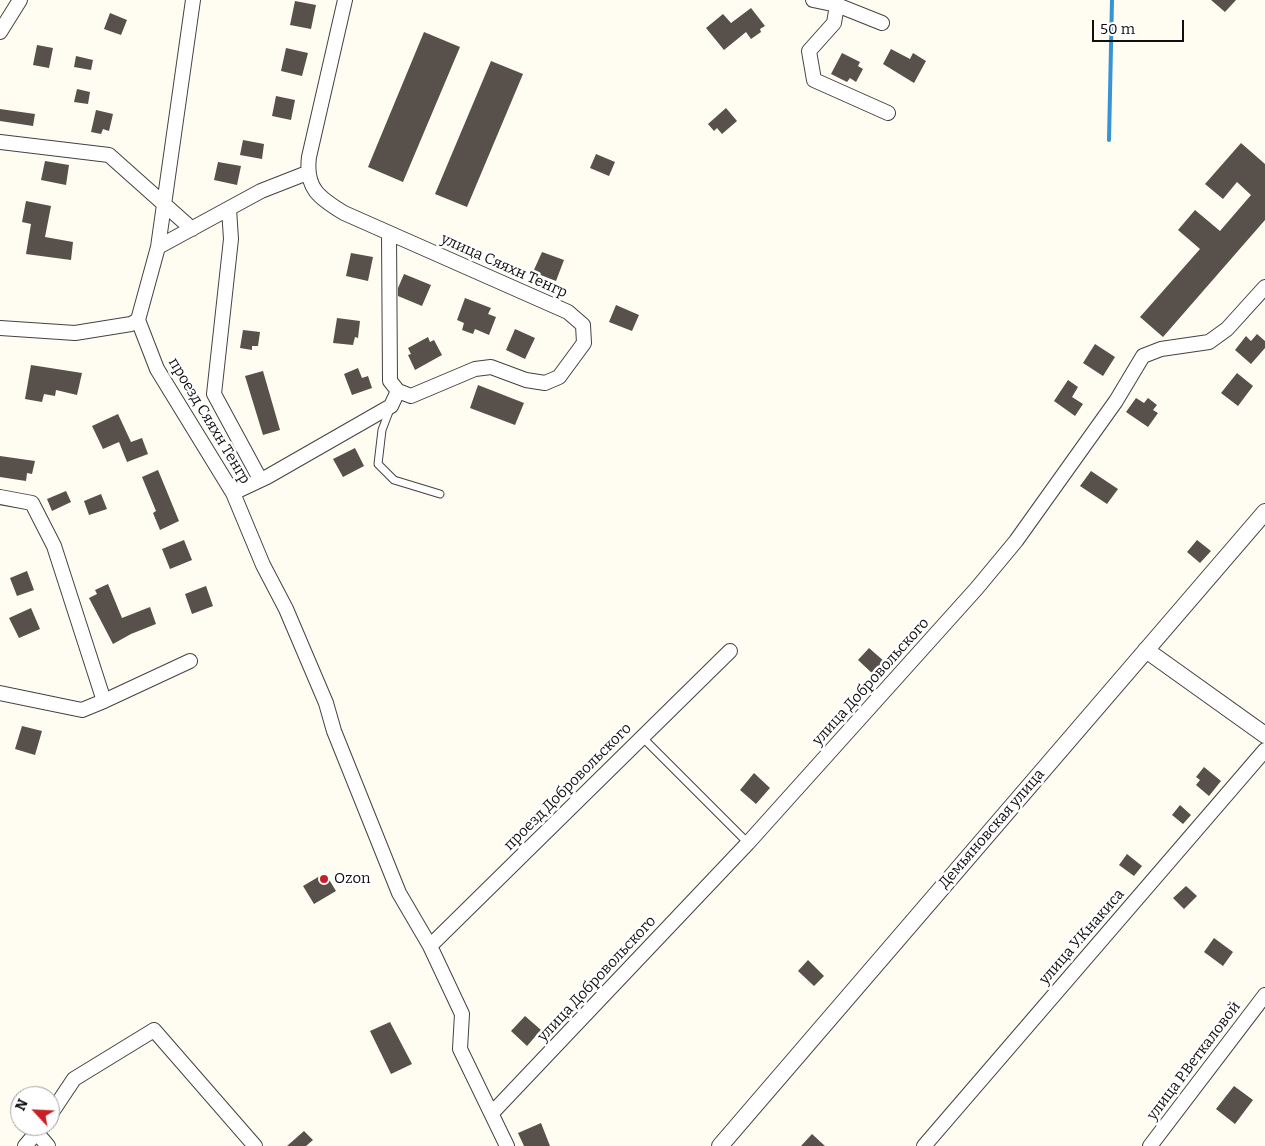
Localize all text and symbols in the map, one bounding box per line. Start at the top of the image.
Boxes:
scale bar [1095,10,1188,42]
text: 50 m [1100,20,1135,38]
street label: улица Сяяхн Тенгр [438,230,570,302]
street label: проезд Сяяхн Тенгр [164,355,254,487]
street label: улица Добровольского [809,614,933,750]
street label: проезд Добровольского [501,720,635,854]
street label: Демьяновская улица [935,766,1049,892]
place label: Ozon [334,870,371,888]
marker: Ozon [318,873,330,885]
street label: улица У.Кнакиса [1036,886,1128,988]
street label: улица Добровольского [534,912,660,1046]
street label: улица Р.Веткаловой [1144,998,1244,1124]
north arrow [10,1086,60,1136]
text: N [12,1096,32,1113]

